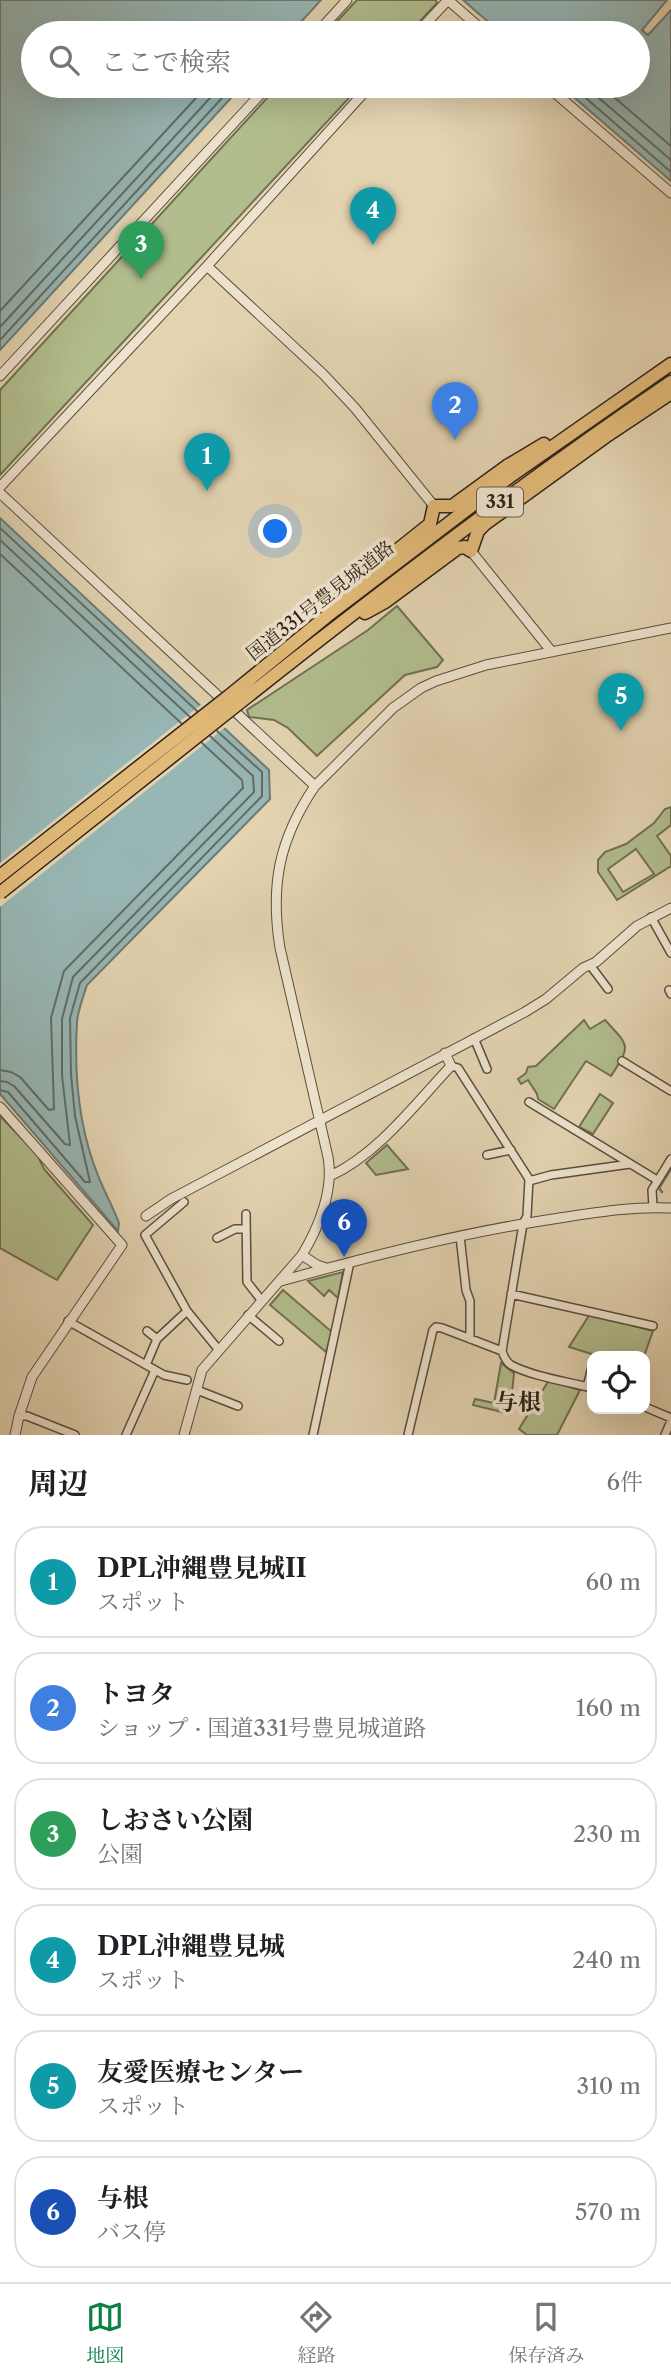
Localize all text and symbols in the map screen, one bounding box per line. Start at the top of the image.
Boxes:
search box [21,21,650,98]
icon: search [45,41,83,79]
text: ここで検索 [101,46,231,78]
pin: 4 [350,187,396,245]
pin: 3 [118,221,164,279]
pin: 2 [432,382,478,440]
pin: 1 [184,433,230,491]
road number: 331 [477,488,523,516]
your location [258,514,292,548]
street label: 国道331号豊見城道路 [242,536,399,665]
pin: 5 [598,673,644,731]
pin: 6 [321,1199,367,1257]
map controls [587,1351,650,1414]
button: locate [587,1351,650,1414]
district label: 与根 [495,1388,541,1416]
text: 周辺 [28,1465,88,1502]
text: 6件 [607,1468,643,1496]
text: DPL沖縄豊見城II [97,1552,307,1584]
text: 1 [48,1568,58,1596]
text: 60 m [585,1568,641,1596]
text: スポット [97,1588,189,1616]
text: トヨタ [97,1678,175,1710]
text: 2 [46,1694,60,1722]
text: 160 m [576,1694,641,1722]
text: ショップ · 国道331号豊見城道路 [97,1714,426,1742]
text: しおさい公園 [97,1804,253,1836]
text: 3 [47,1820,60,1848]
text: 230 m [573,1820,641,1848]
text: 公園 [97,1840,143,1868]
text: DPL沖縄豊見城 [97,1930,285,1962]
text: 4 [46,1946,60,1974]
text: 240 m [572,1946,641,1974]
text: スポット [97,1966,189,1994]
text: 友愛医療センター [97,2056,304,2088]
text: 5 [47,2072,59,2100]
text: 310 m [577,2072,641,2100]
text: スポット [97,2092,189,2120]
text: 与根 [97,2182,149,2214]
text: 6 [46,2198,60,2226]
text: 570 m [575,2198,641,2226]
text: バス停 [97,2218,166,2246]
tab: 地図 [86,2298,125,2367]
tab: 経路 [297,2298,336,2367]
tab: 保存済み [508,2298,585,2367]

